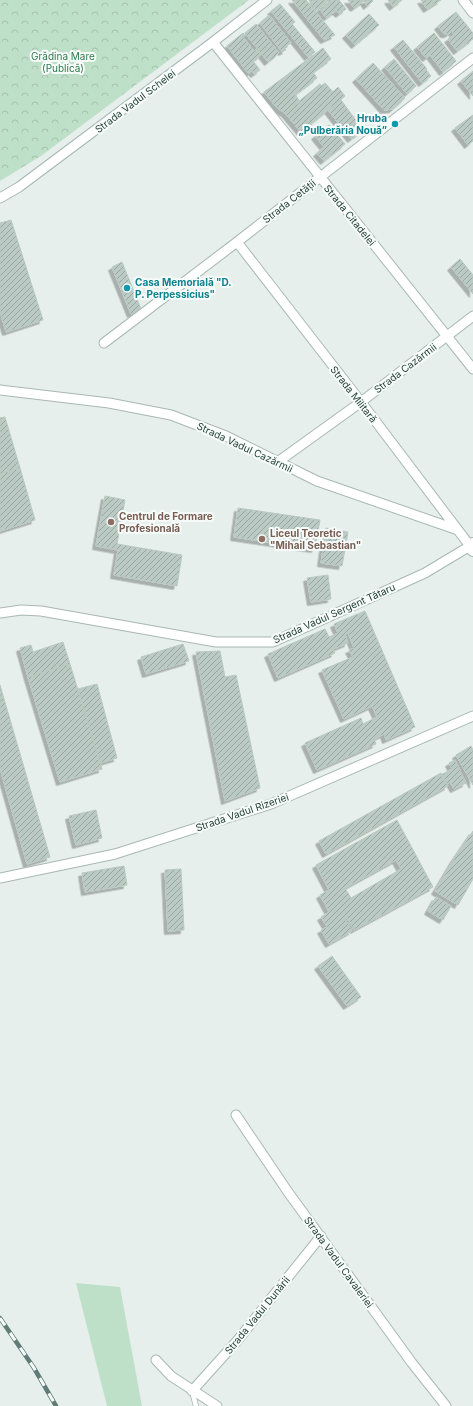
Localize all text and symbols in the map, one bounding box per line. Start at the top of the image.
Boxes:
park label: Grădina Mare (Publică) [31,50,95,74]
street label: Strada Vadul Schelei [92,67,178,135]
place label: Hruba „Pulberăria Nouă” [299,112,387,136]
marker: Hruba „Pulberăria Nouă” [390,119,400,129]
street label: Strada Cetății [260,177,318,226]
street label: Strada Citadelei [322,182,378,248]
place label: Casa Memorială "D. P. Perpessicius" [135,276,232,300]
marker: Casa Memorială "D. P. Perpessicius" [122,283,132,293]
street label: Strada Cazărmii [371,341,439,395]
street label: Strada Militară [328,363,380,425]
street label: Strada Vadul Cazărmii [195,419,295,475]
place label: Centrul de Formare Profesională [119,510,213,534]
marker: Centrul de Formare Profesională [106,517,116,527]
place label: Liceul Teoretic "Mihail Sebastian" [270,527,361,551]
marker: Liceul Teoretic "Mihail Sebastian" [257,534,267,544]
street label: Strada Vadul Sergent Tătaru [271,581,397,645]
street label: Strada Vadul Rizeriei [194,790,290,834]
street label: Strada Vadul Cavaleriei [302,1214,376,1310]
street label: Strada Vadul Dunării [222,1274,292,1356]

